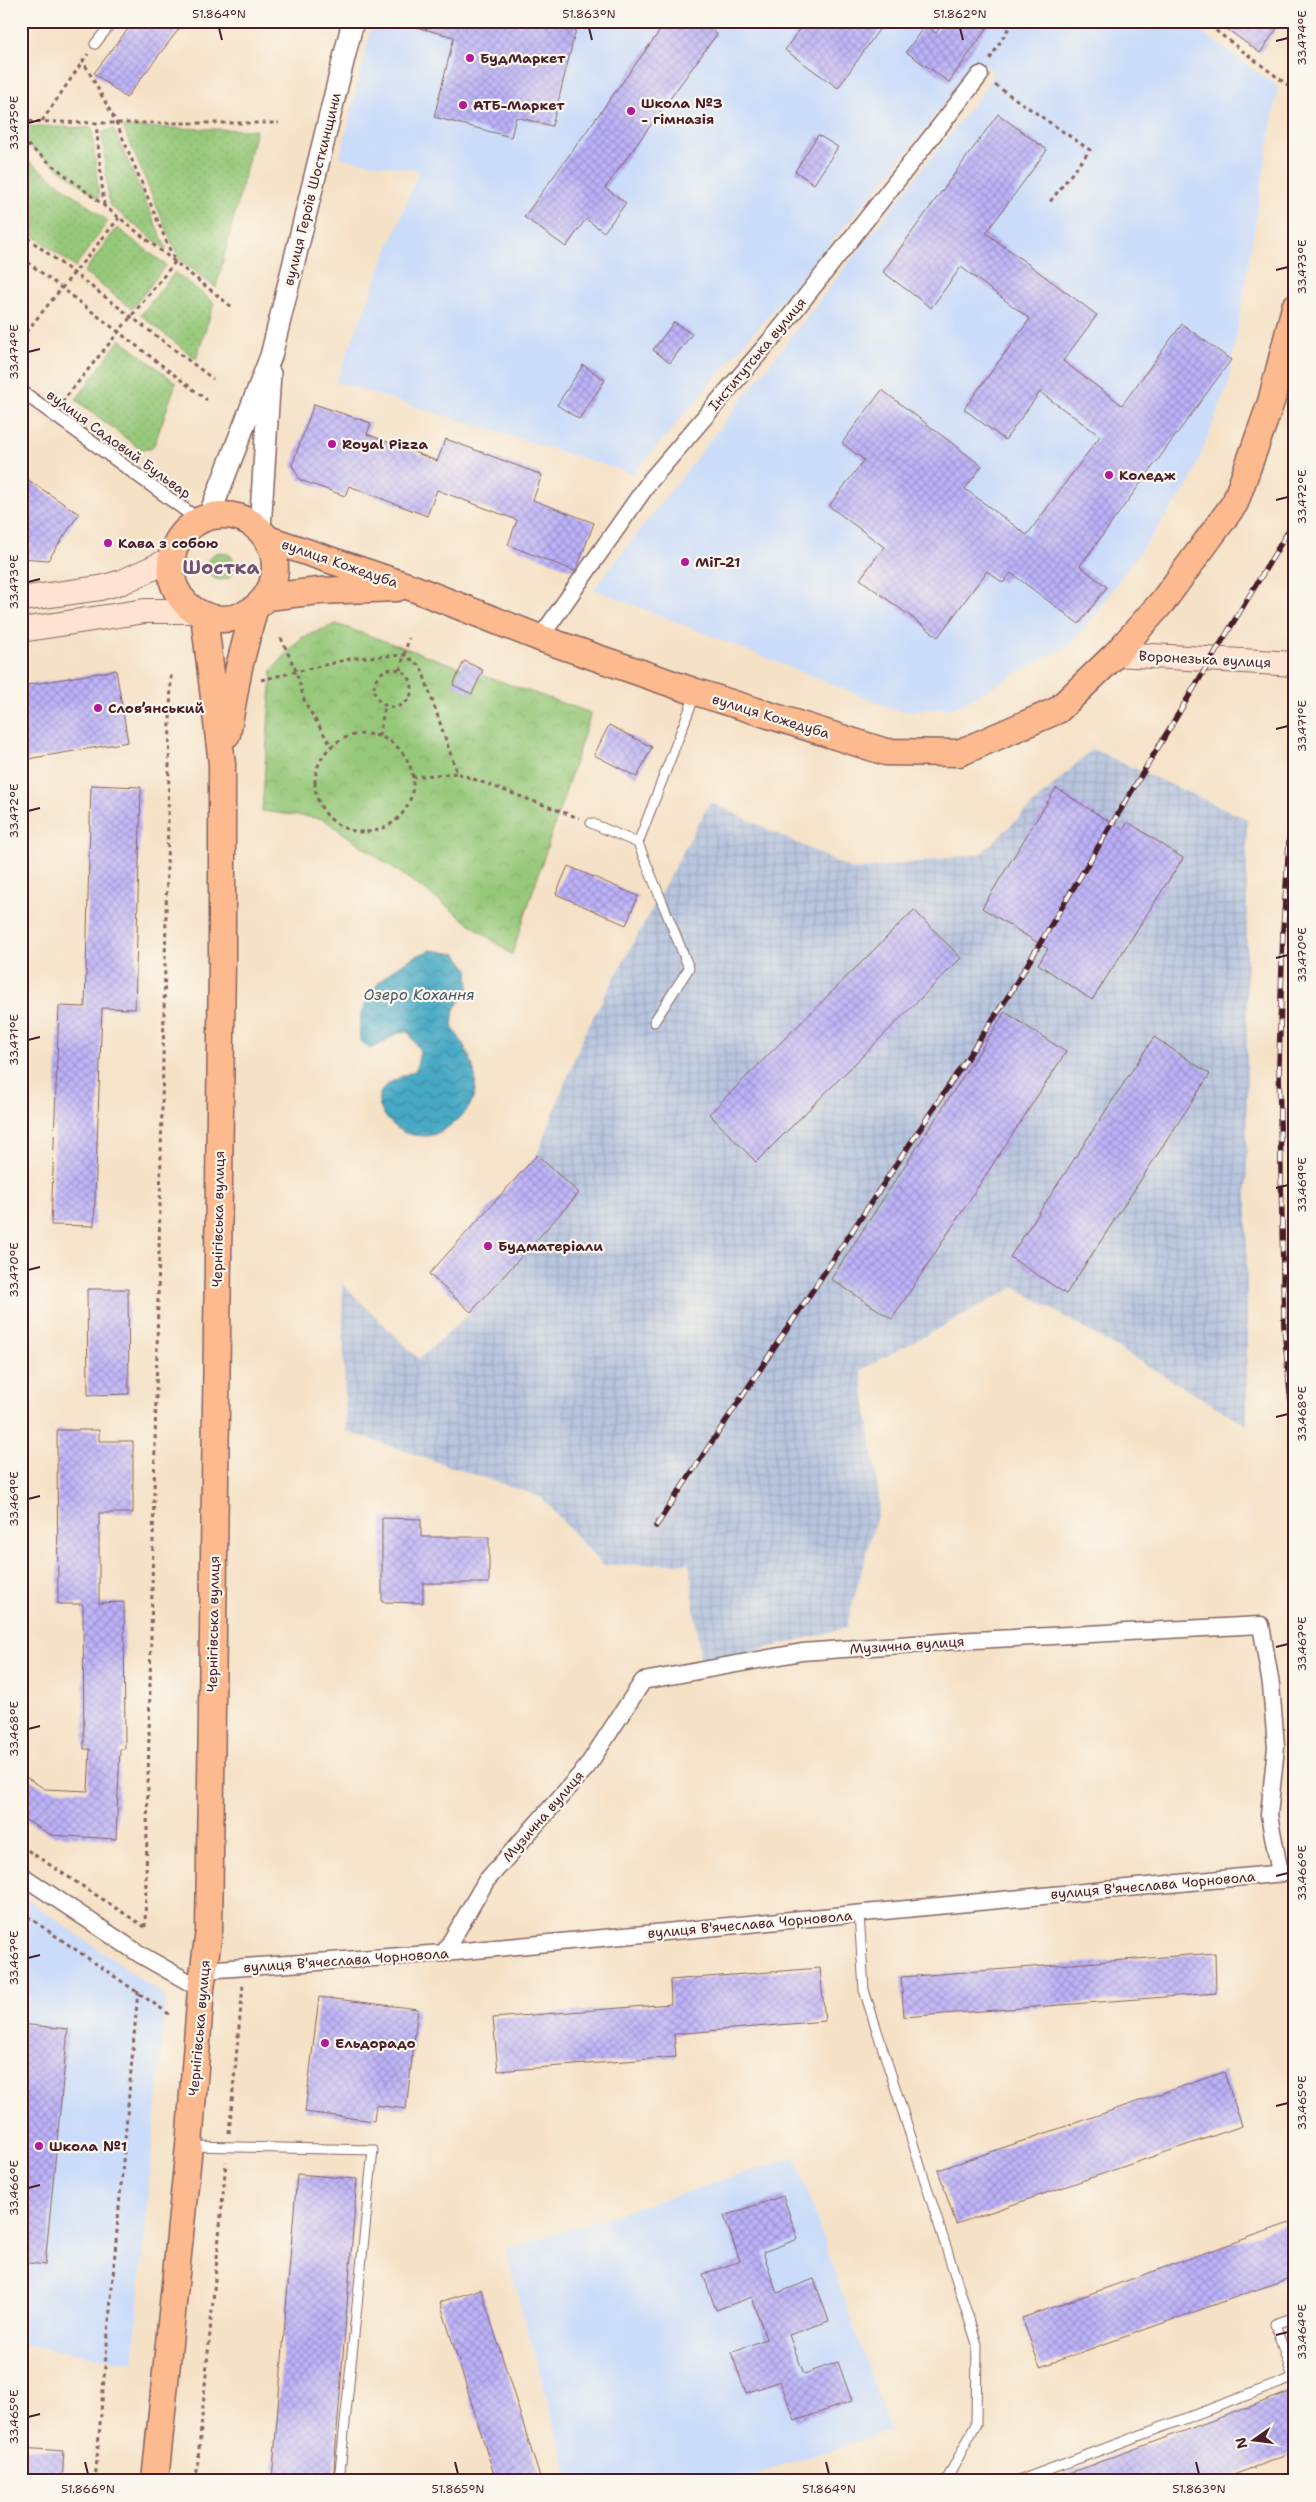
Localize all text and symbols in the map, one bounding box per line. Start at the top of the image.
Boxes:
text: 51.864°N [192,6,246,22]
text: 51.863°N [562,6,616,22]
text: 51.862°N [933,6,987,22]
text: 33.474°E [1294,10,1310,66]
place label: БудМаркет [480,49,566,67]
marker: БудМаркет [464,52,476,64]
street label: вулиця Героїв Шосткинщини [279,91,345,287]
place label: Школа №3 - гімназія [641,94,723,128]
text: 33.475°E [6,96,22,150]
place label: АТБ-Маркет [473,96,565,114]
marker: АТБ-Маркет [457,99,469,111]
marker: Школа №3 - гімназія [625,105,637,117]
text: 33.473°E [1294,239,1310,295]
street label: Інститутська вулиця [704,294,810,414]
text: 33.474°E [6,324,22,380]
street label: вулиця Садовий Бульвар [43,386,195,503]
place label: Royal Pizza [342,435,429,453]
marker: Royal Pizza [326,438,338,450]
place label: Коледж [1119,466,1176,484]
marker: Коледж [1103,469,1115,481]
text: 33.472°E [1294,470,1310,524]
place label: Кава з собою [118,534,219,552]
street label: вулиця Кожедуба [279,535,401,591]
marker: Кава з собою [102,537,114,549]
place label: МіГ-21 [695,553,740,571]
text: 33.473°E [6,554,22,610]
district label: Шостка [183,555,259,580]
marker: МіГ-21 [679,556,691,568]
street label: Воронезька вулиця [1138,647,1272,671]
street label: вулиця Кожедуба [710,690,832,743]
place label: Слов’янський [108,699,204,717]
text: 33.471°E [1294,700,1310,752]
marker: Слов’янський [92,702,104,714]
text: 33.472°E [6,784,22,838]
text: 33.470°E [1294,927,1310,983]
water label: Озеро Кохання [363,985,475,1005]
text: 33.471°E [6,1014,22,1066]
street label: Чернігівська вулиця [208,1151,228,1287]
text: 33.469°E [1294,1157,1310,1213]
place label: Будматеріали [498,1237,603,1255]
marker: Будматеріали [482,1240,494,1252]
text: 33.470°E [6,1242,22,1298]
text: 33.468°E [1294,1386,1310,1442]
text: 33.469°E [6,1471,22,1527]
street label: Чернігівська вулиця [203,1556,223,1692]
text: 33.467°E [1294,1616,1310,1672]
street label: Музична вулиця [849,1632,965,1658]
text: 33.468°E [6,1701,22,1757]
street label: Музична вулиця [498,1767,588,1865]
text: 33.466°E [1294,1845,1310,1901]
street label: вулиця В'ячеслава Чорновола [1050,1867,1256,1903]
street label: вулиця В'ячеслава Чорновола [647,1906,853,1942]
text: 33.467°E [6,1930,22,1986]
street label: вулиця В'ячеслава Чорновола [243,1944,449,1976]
street label: Чернігівська вулиця [184,1959,214,2097]
place label: Ельдорадо [335,2034,416,2052]
marker: Ельдорадо [319,2037,331,2049]
text: 33.465°E [1294,2076,1310,2130]
place label: Школа №1 [49,2137,127,2155]
marker: Школа №1 [33,2140,45,2152]
text: 33.466°E [6,2160,22,2216]
text: 33.464°E [1294,2304,1310,2360]
text: 33.465°E [6,2390,22,2444]
north arrow [1228,2414,1278,2464]
text: N [1231,2436,1251,2451]
text: 51.866°N [61,2481,115,2497]
text: 51.865°N [432,2481,484,2497]
text: 51.864°N [802,2481,856,2497]
text: 51.863°N [1172,2481,1226,2497]

